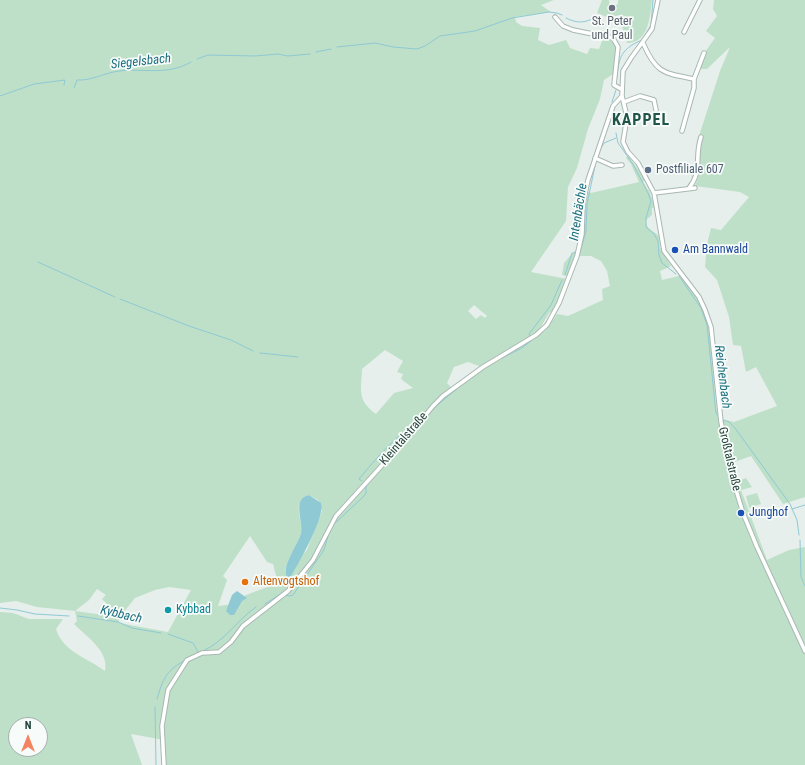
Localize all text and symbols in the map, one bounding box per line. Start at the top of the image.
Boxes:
marker: St. Peter und Paul [607,3,617,13]
place label: St. Peter und Paul [591,15,633,43]
water label: Siegelsbach [110,51,172,73]
district label: KAPPEL [612,111,670,131]
place label: Postfiliale 607 [656,163,724,177]
marker: Postfiliale 607 [643,165,653,175]
water label: Intenbächle [567,182,591,242]
place label: Am Bannwald [683,243,748,257]
marker: Am Bannwald [670,245,680,255]
water label: Reichenbach [710,344,734,410]
street label: Kleintalstraße [377,410,431,468]
street label: Großtalstraße [715,426,743,492]
place label: Junghof [749,506,788,520]
marker: Junghof [736,508,746,518]
place label: Altenvogtshof [253,575,319,589]
marker: Altenvogtshof [240,577,250,587]
water label: Kybbach [99,603,143,627]
place label: Kybbad [176,603,211,617]
marker: Kybbad [163,605,173,615]
north arrow [8,717,48,757]
text: N [25,719,31,732]

